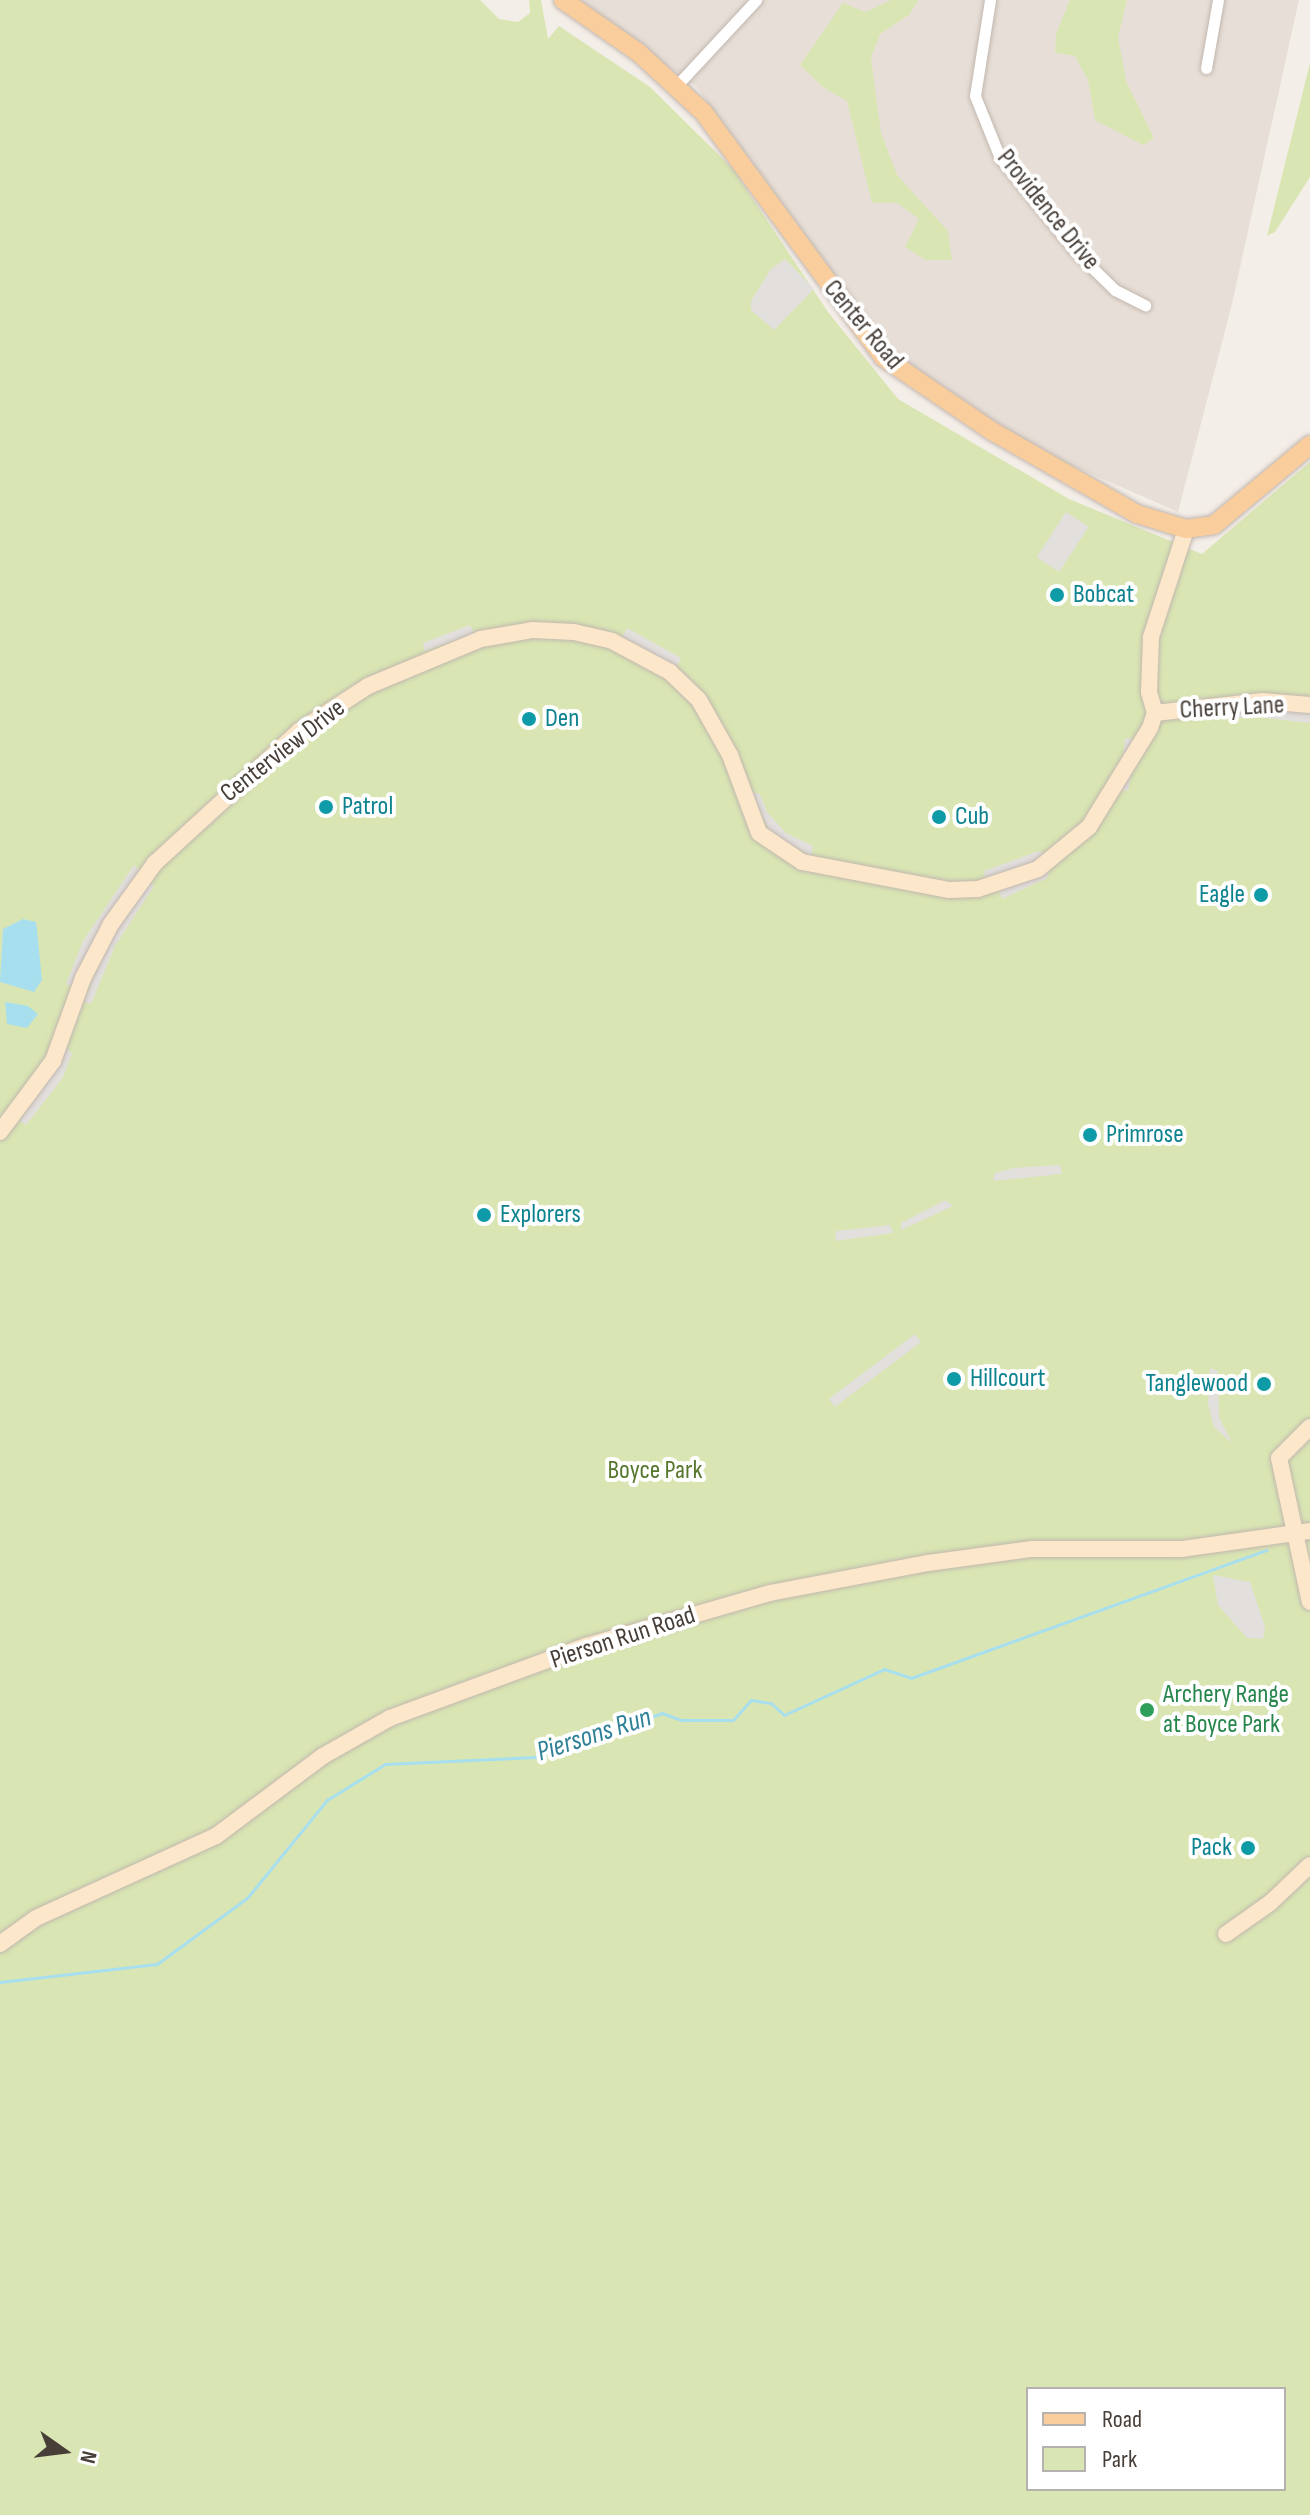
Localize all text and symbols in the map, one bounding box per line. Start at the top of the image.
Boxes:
street label: Providence Drive [990,143,1106,277]
street label: Center Road [817,274,909,376]
place label: Bobcat [1073,579,1134,611]
marker: Bobcat [1048,586,1066,604]
street label: Cherry Lane [1179,690,1285,726]
street label: Centerview Drive [215,693,351,809]
place label: Den [545,703,579,735]
marker: Den [520,710,538,728]
place label: Patrol [342,791,393,823]
marker: Patrol [317,798,335,816]
place label: Cub [955,801,989,833]
marker: Cub [930,808,948,826]
place label: Eagle [1199,879,1245,911]
marker: Eagle [1252,886,1270,904]
place label: Primrose [1106,1119,1184,1151]
marker: Primrose [1081,1126,1099,1144]
place label: Explorers [500,1199,581,1231]
marker: Explorers [475,1206,493,1224]
place label: Hillcourt [970,1363,1045,1395]
place label: Tanglewood [1146,1368,1248,1400]
marker: Hillcourt [945,1370,963,1388]
marker: Tanglewood [1255,1375,1273,1393]
park label: Boyce Park [608,1455,702,1487]
street label: Pierson Run Road [547,1600,699,1676]
place label: Archery Range at Boyce Park [1163,1679,1289,1740]
water label: Piersons Run [533,1701,655,1769]
marker: Archery Range at Boyce Park [1138,1701,1156,1719]
place label: Pack [1191,1832,1232,1864]
marker: Pack [1239,1839,1257,1857]
legend [1026,2387,1286,2491]
text: Road [1102,2405,1142,2434]
north arrow [24,2411,104,2491]
text: Park [1102,2445,1137,2474]
text: N [73,2448,102,2466]

